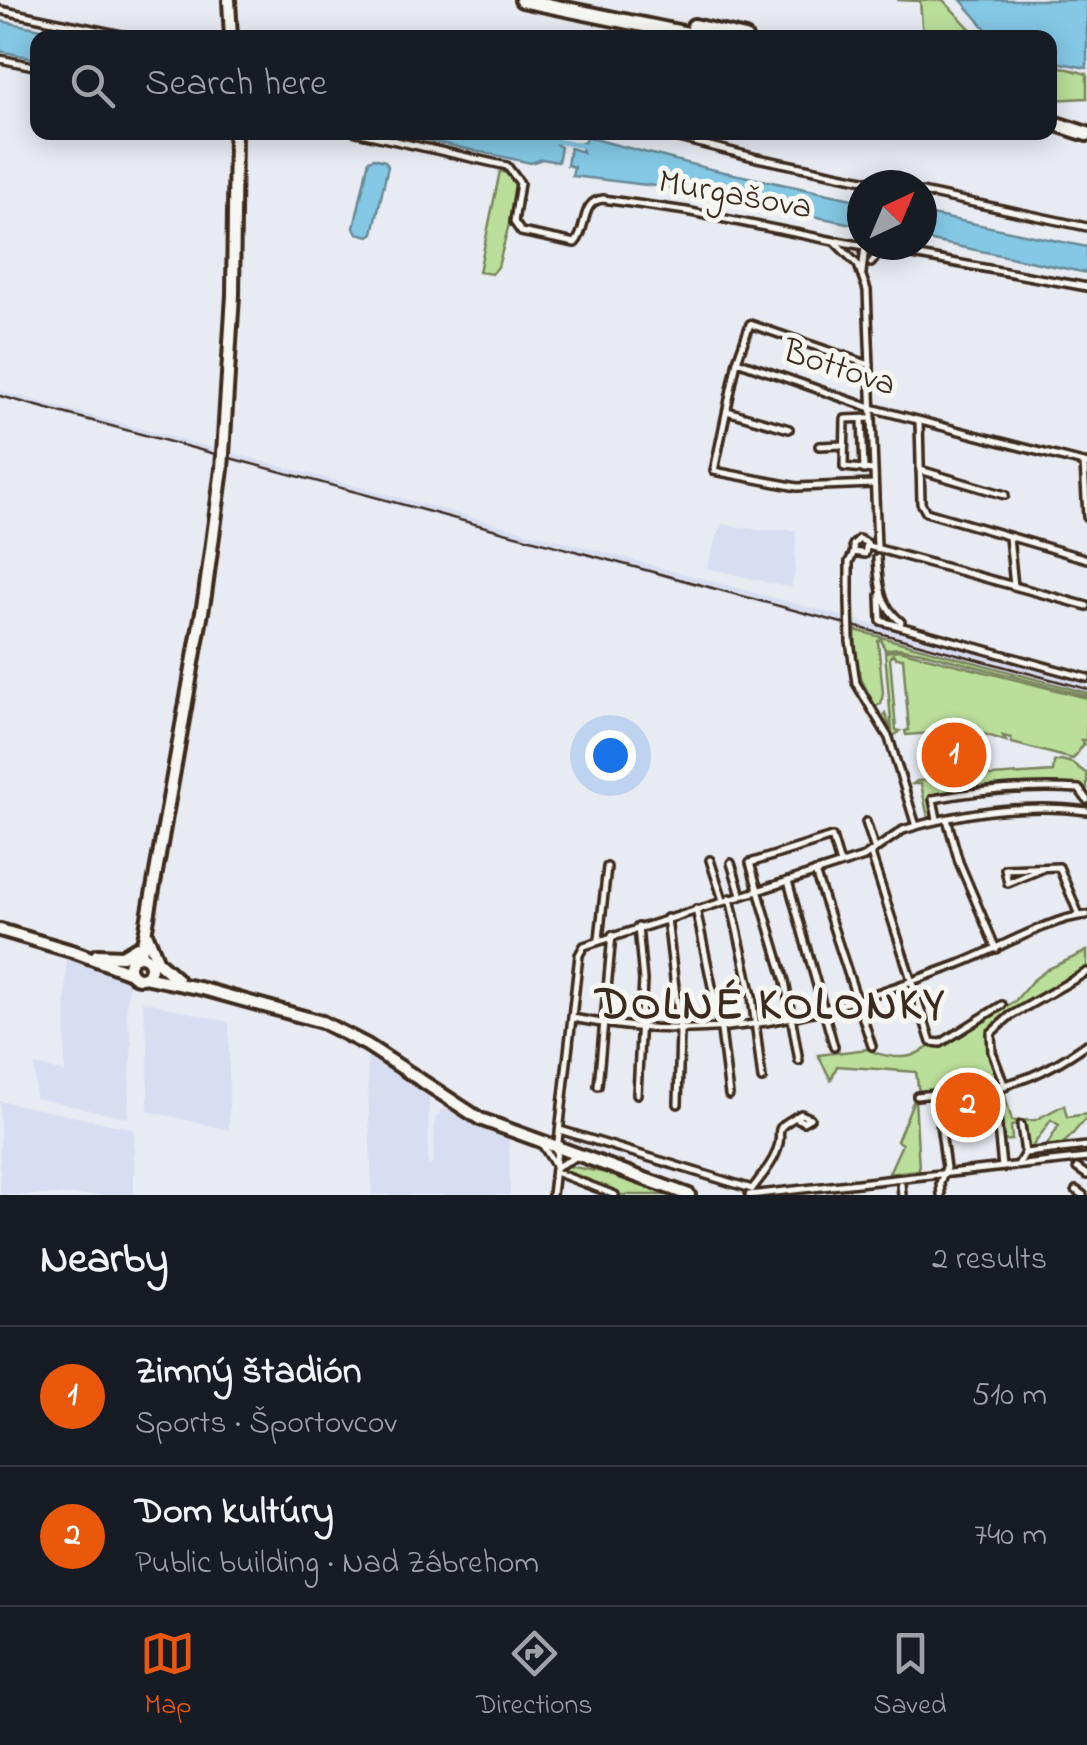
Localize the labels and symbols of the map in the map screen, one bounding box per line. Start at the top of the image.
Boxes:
street label: Murgašova [654,157,816,235]
north arrow [847,170,937,260]
street label: Bottova [775,327,902,411]
pin: 1 [922,718,986,792]
your location [585,730,636,781]
district label: DOLNÉ KOLONKY [593,974,947,1040]
pin: 2 [936,1068,1000,1142]

